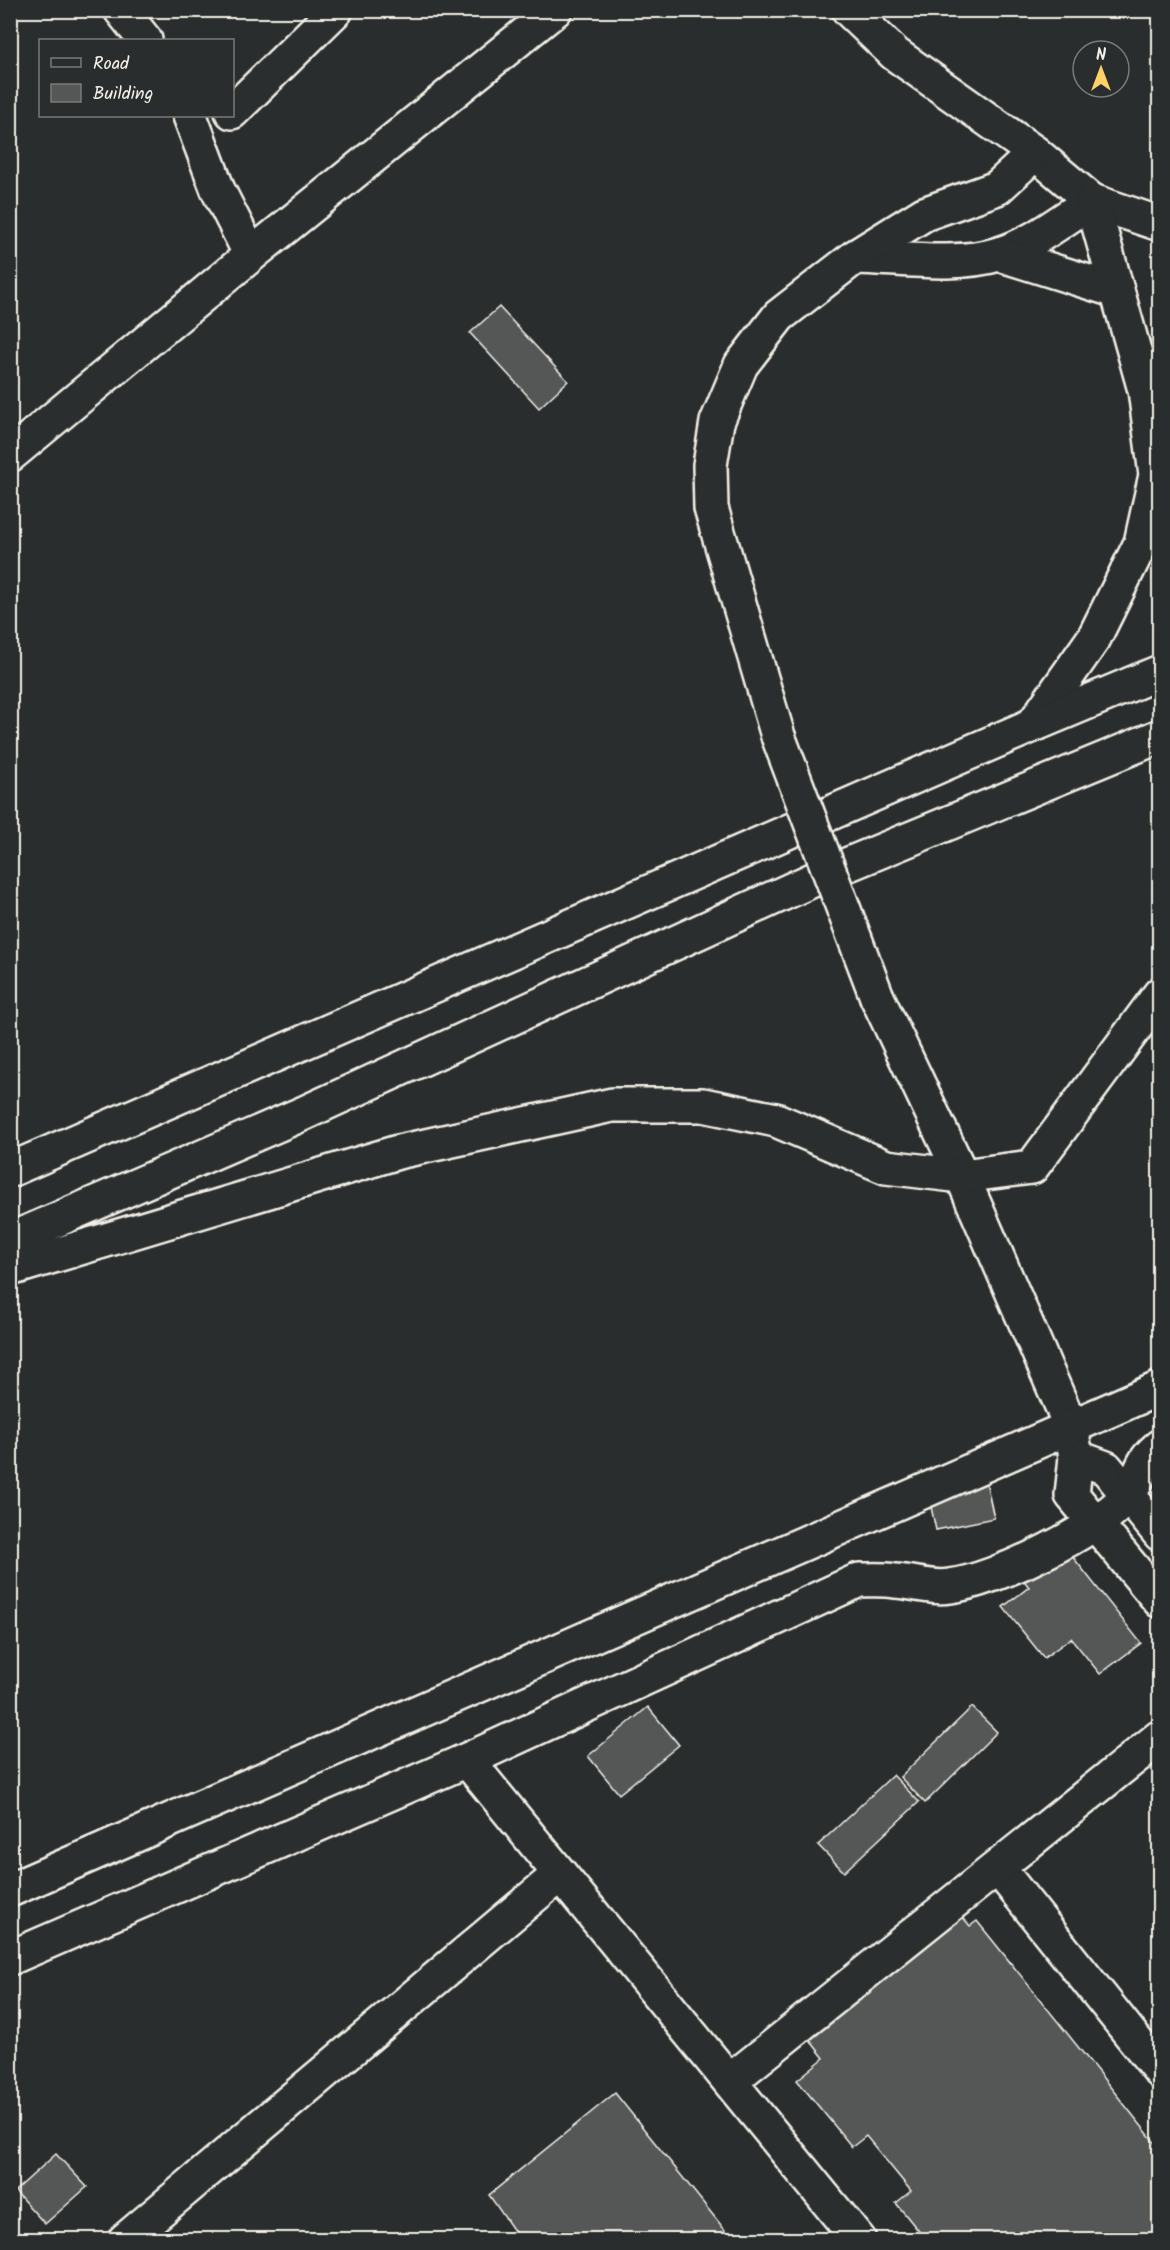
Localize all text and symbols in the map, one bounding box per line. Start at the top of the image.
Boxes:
legend [39,39,234,117]
north arrow [1071,39,1131,99]
text: N [1096,43,1106,68]
text: Road [93,50,130,79]
text: Building [93,80,153,109]

